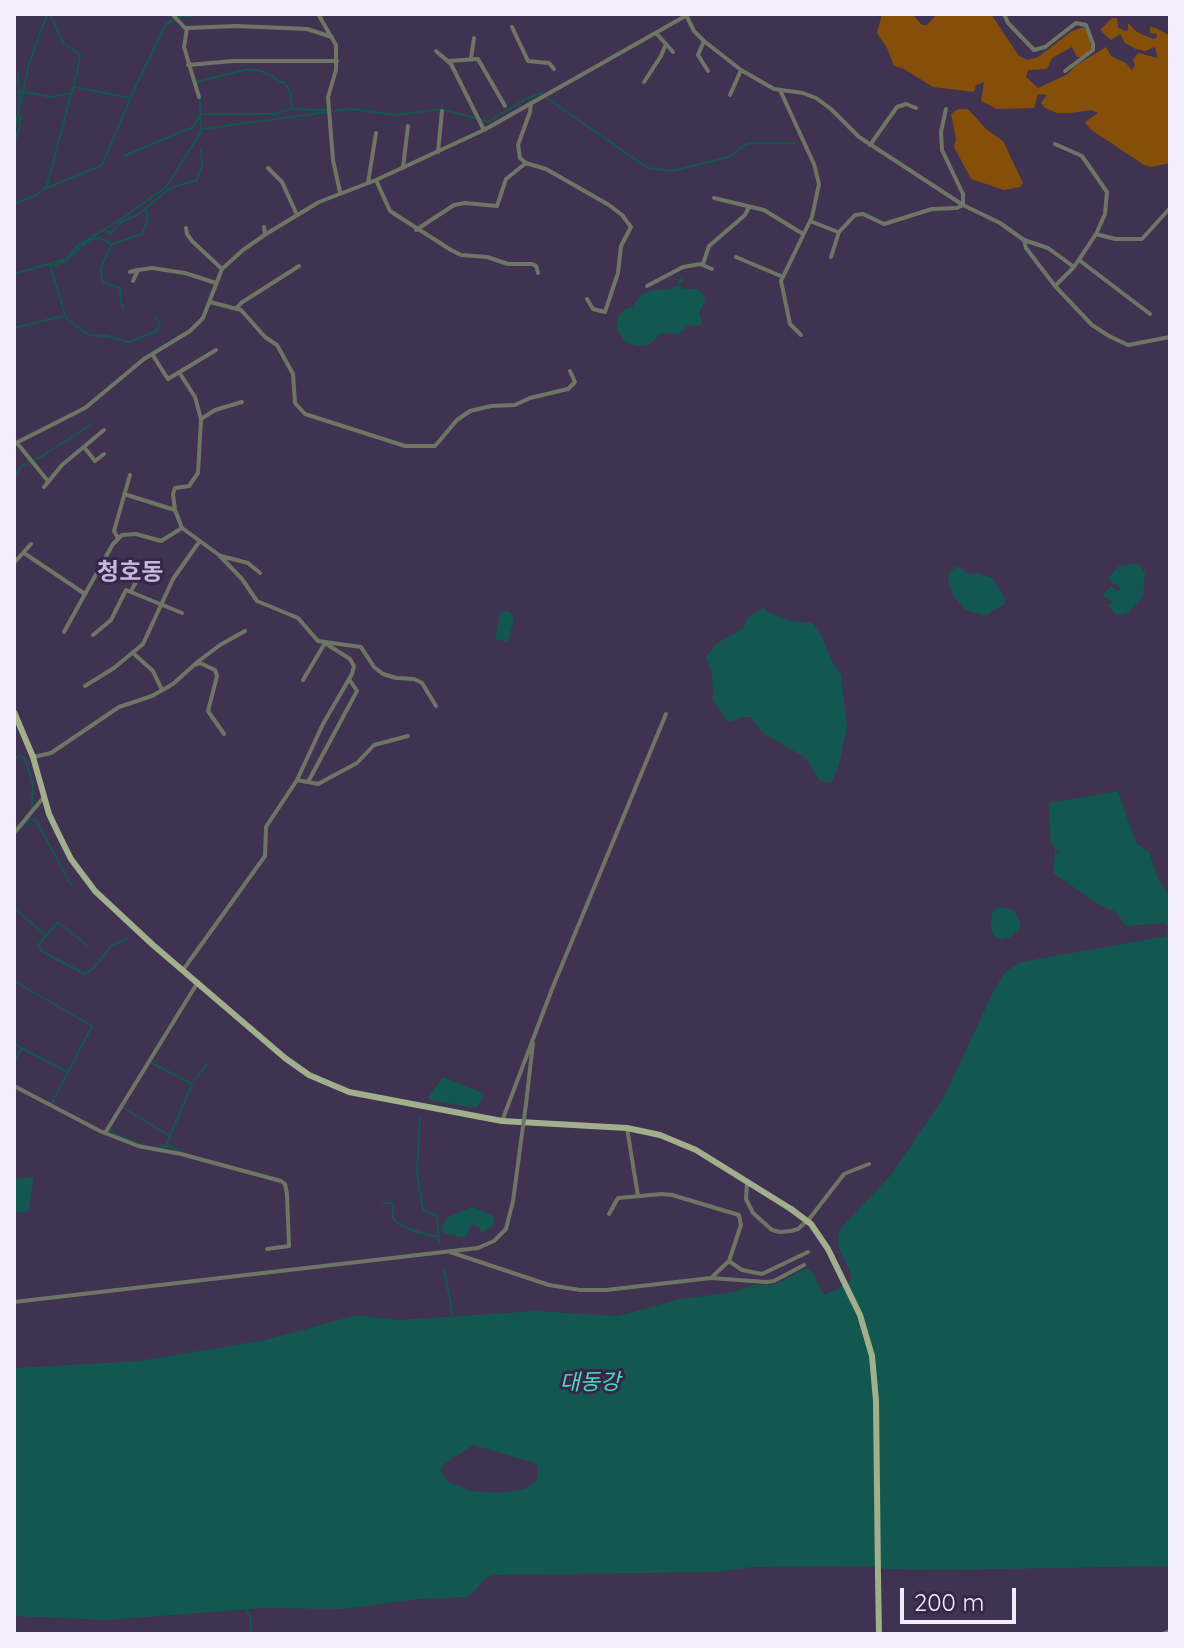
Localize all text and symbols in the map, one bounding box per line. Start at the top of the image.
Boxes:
district label: 청호동 [97,559,163,587]
water label: 대동강 [559,1369,621,1397]
scale bar [904,1572,1020,1622]
text: 200 m [914,1587,984,1617]

